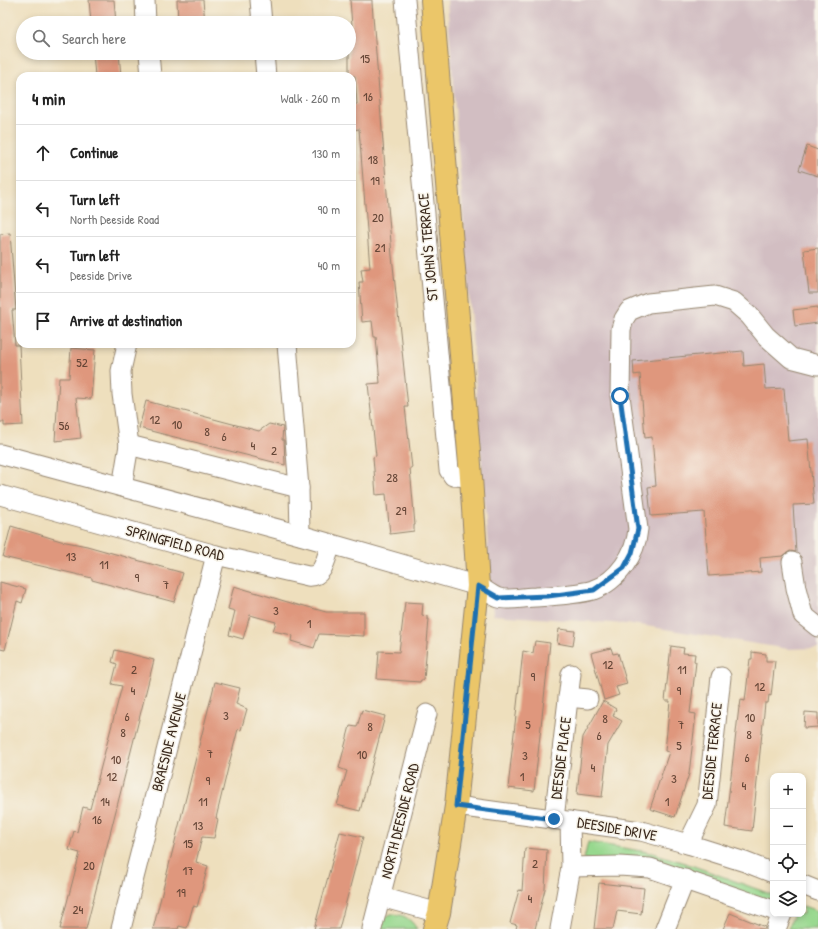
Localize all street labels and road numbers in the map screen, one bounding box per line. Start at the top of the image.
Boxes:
street label: ST JOHN'S TERRACE [412,192,443,302]
street label: SPRINGFIELD ROAD [124,519,228,566]
street label: BRAESIDE AVENUE [146,690,191,794]
street label: DEESIDE TERRACE [696,701,727,801]
street label: DEESIDE PLACE [545,715,576,800]
street label: NORTH DEESIDE ROAD [375,760,424,881]
street label: DEESIDE DRIVE [576,811,659,846]

